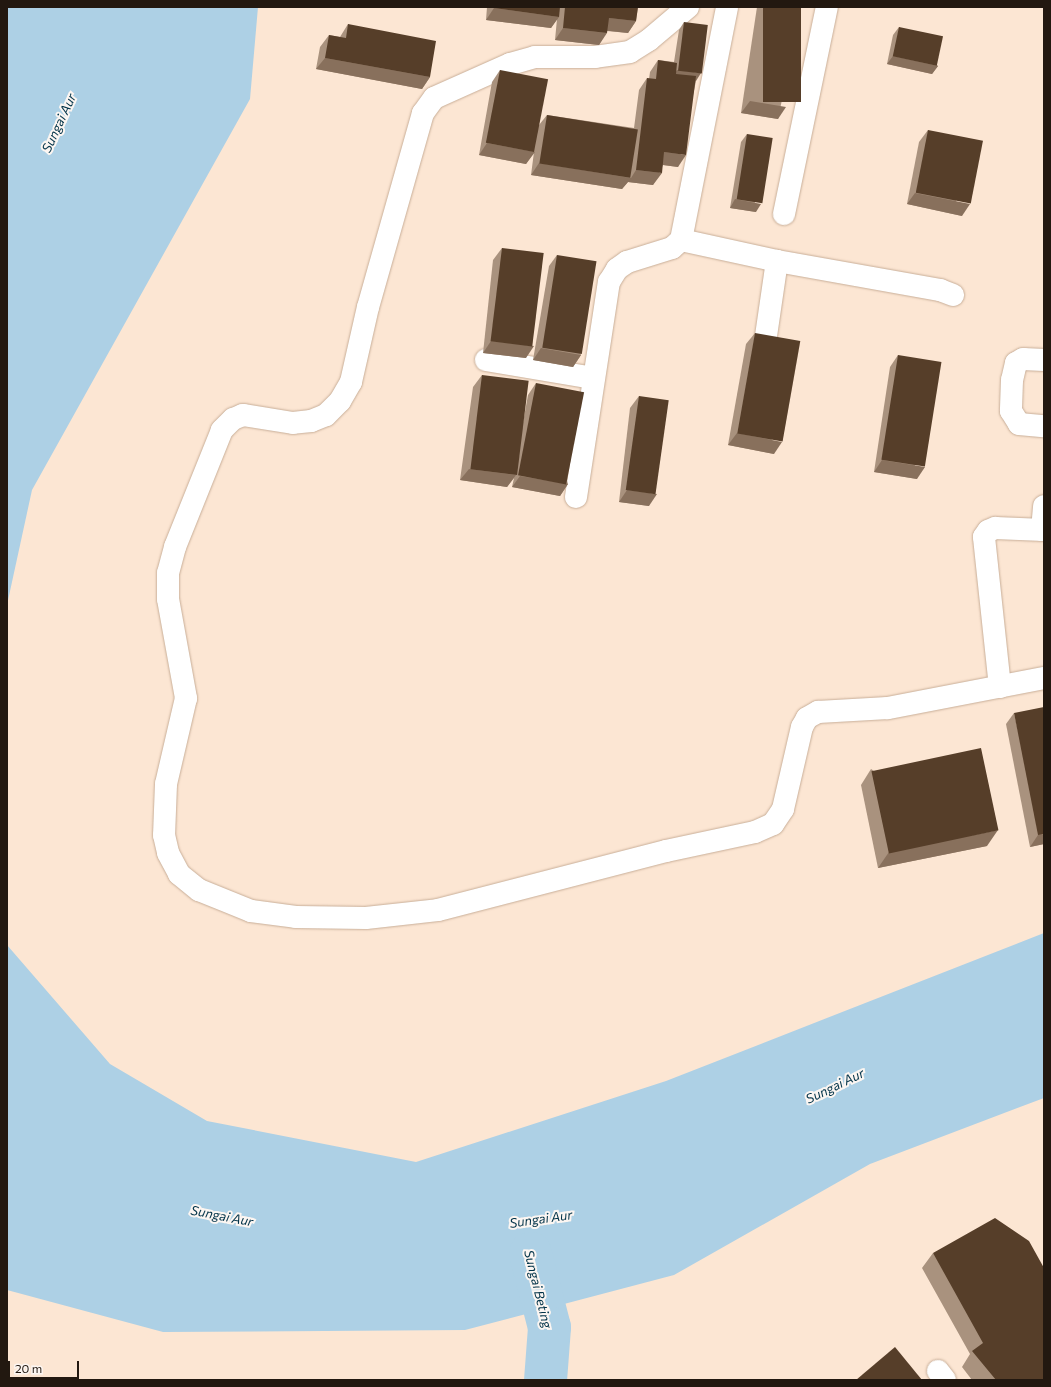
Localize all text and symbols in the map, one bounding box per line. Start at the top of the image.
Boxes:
water label: Sungai Aur [39,91,79,155]
water label: Sungai Aur [803,1065,867,1107]
water label: Sungai Aur [189,1202,255,1230]
water label: Sungai Aur [509,1207,573,1231]
water label: Sungai Beting [521,1248,555,1330]
scale bar [10,1353,81,1379]
text: 20 m [15,1361,42,1375]

